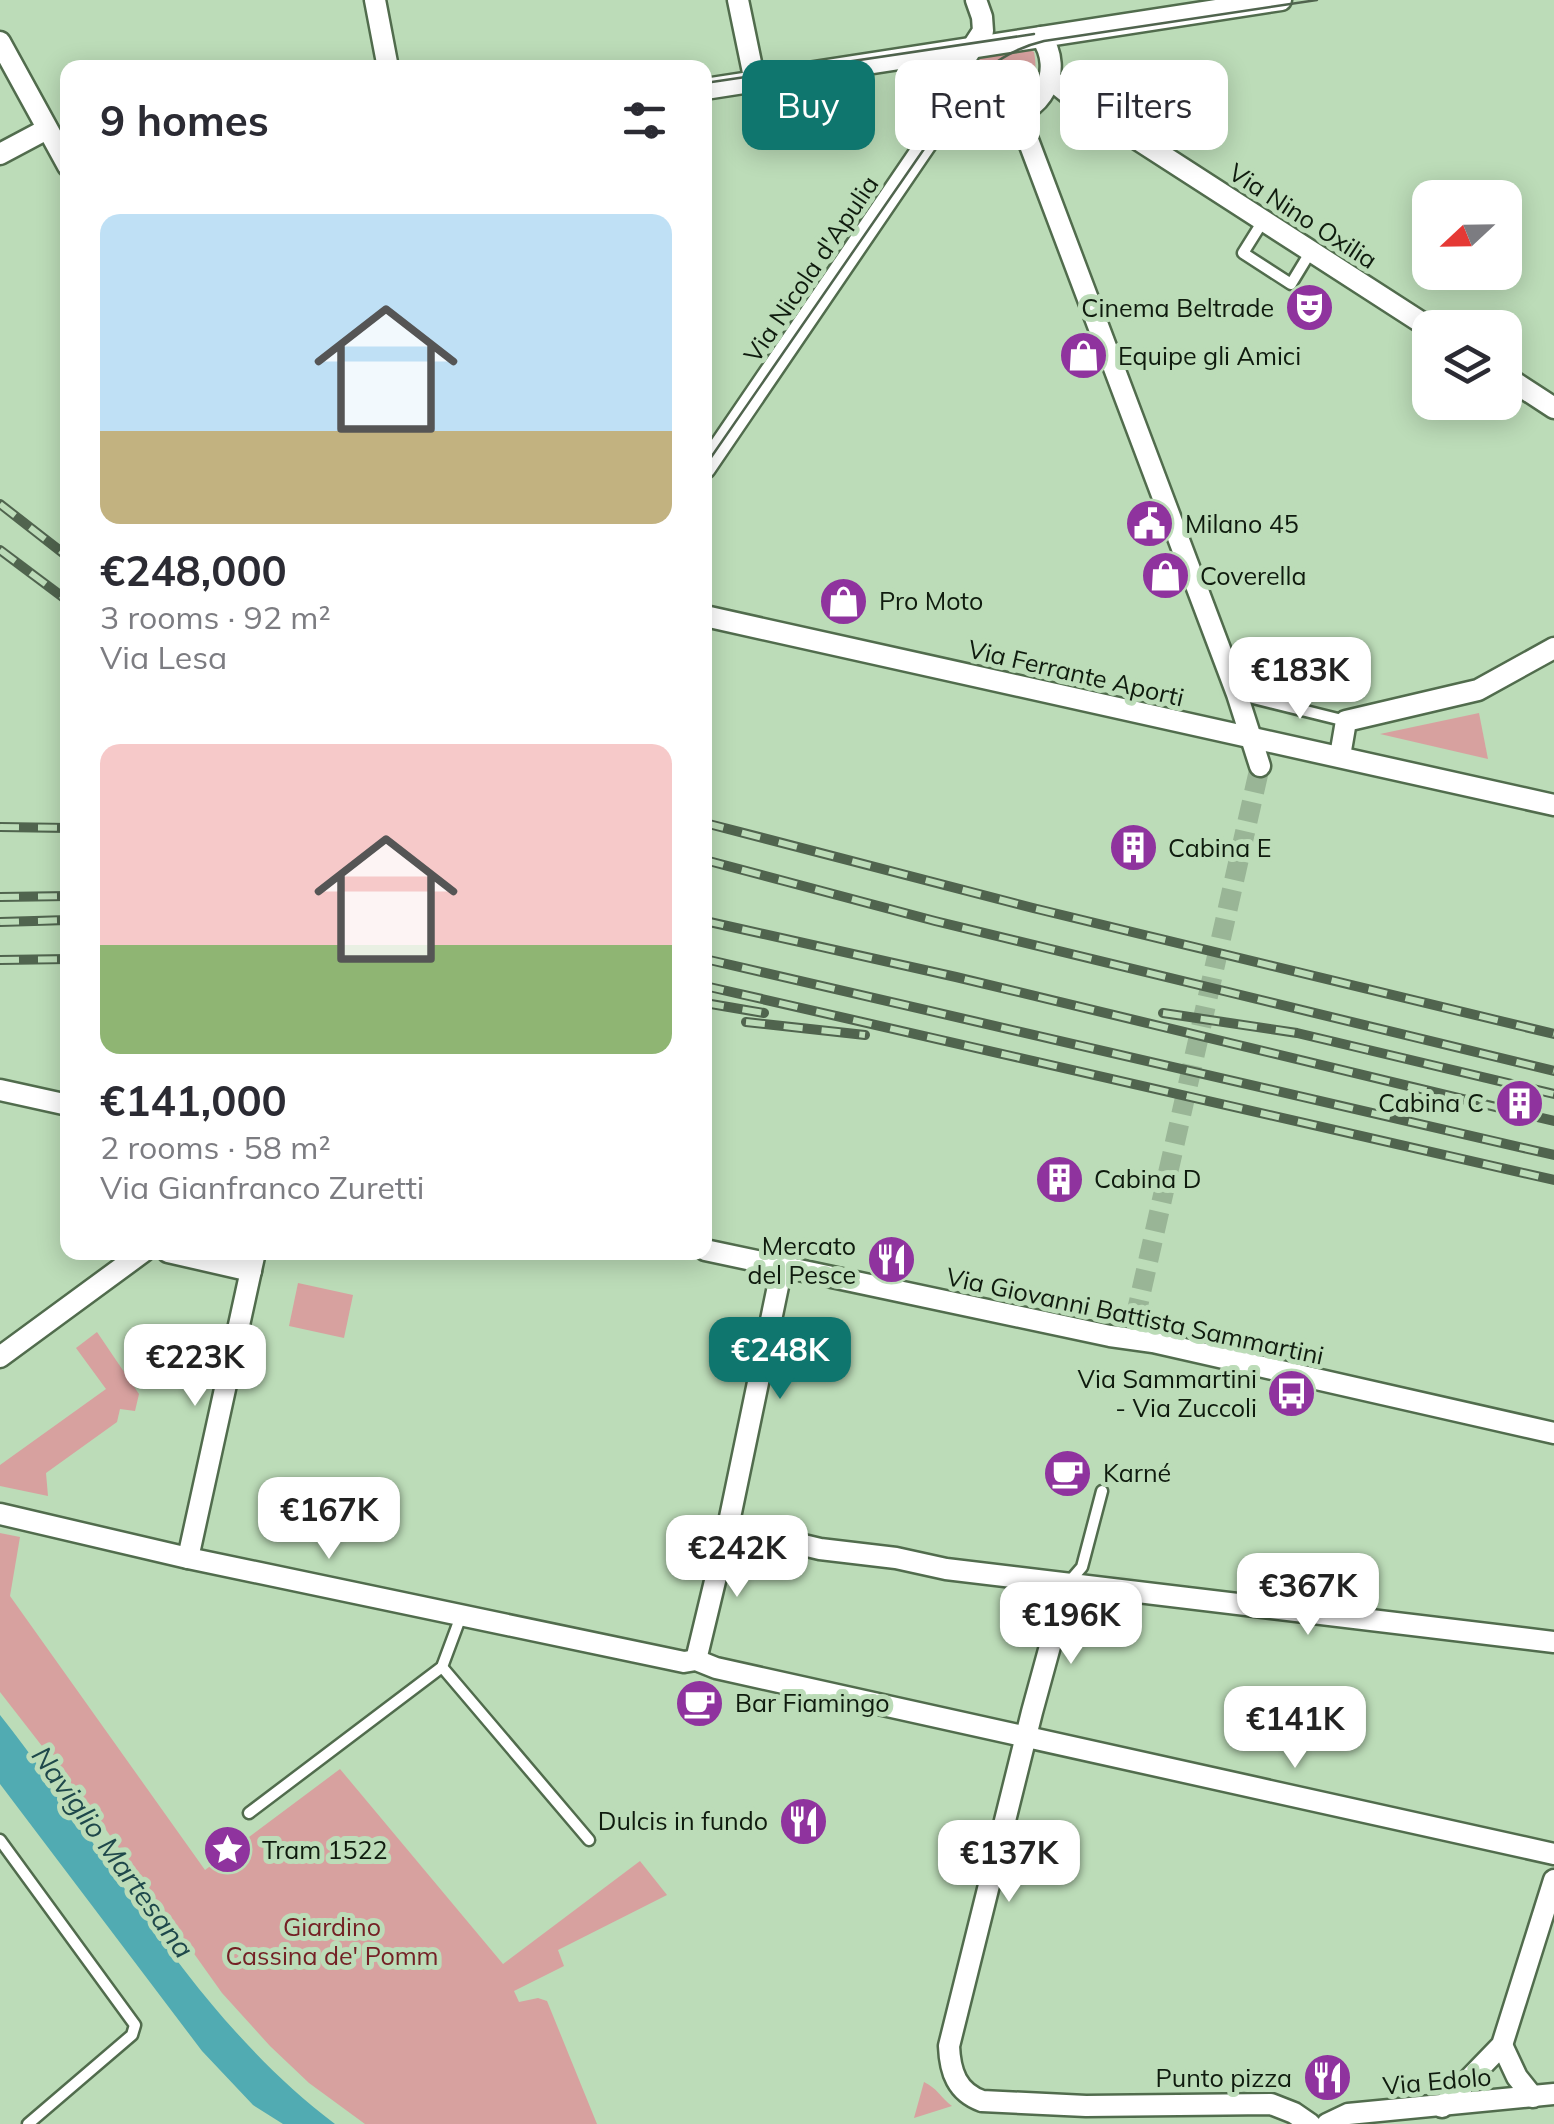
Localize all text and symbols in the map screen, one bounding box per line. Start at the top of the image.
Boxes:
chip: Buy [742,60,875,150]
chip: Rent [895,60,1040,150]
chip: Filters [1060,60,1228,150]
icon: filters [617,93,672,148]
text: 9 homes [100,94,269,147]
street label: Via Nino Oxilia [1223,156,1383,275]
street label: Via Nicola d'Apulia [737,169,885,368]
north arrow [1412,180,1522,290]
map controls [1412,180,1522,420]
icon: home [296,279,476,459]
theatre icon: Cinema Beltrade [1283,282,1335,334]
place label: Cinema Beltrade [1081,292,1274,323]
button: layers [1412,310,1522,420]
shop icon: Equipe gli Amici [1057,330,1109,382]
place label: Equipe gli Amici [1118,340,1301,371]
public building icon: Milano 45 [1124,498,1176,550]
place label: Milano 45 [1185,508,1299,539]
text: €248,000 [100,544,287,597]
shop icon: Coverella [1139,550,1191,602]
place label: Coverella [1200,560,1306,591]
shop icon: Pro Moto [818,575,870,627]
place label: Pro Moto [879,585,983,616]
text: 3 rooms · 92 m² [100,597,331,637]
street label: Via Ferrante Aporti [965,633,1187,712]
text: Via Lesa [100,637,227,677]
pin: €183K [1230,637,1370,722]
text: €183K [1251,649,1349,689]
icon: home [296,809,476,989]
building icon: Cabina E [1107,822,1159,874]
place label: Cabina E [1168,832,1272,863]
text: €141,000 [100,1074,287,1127]
building icon: Cabina C [1493,1077,1545,1129]
place label: Cabina C [1378,1087,1484,1118]
text: 2 rooms · 58 m² [100,1127,331,1167]
building icon: Cabina D [1033,1153,1085,1205]
place label: Cabina D [1094,1163,1202,1194]
text: Via Gianfranco Zuretti [100,1167,424,1207]
place label: Mercato del Pesce [747,1230,856,1290]
restaurant icon: Mercato del Pesce [865,1234,917,1286]
street label: Via Giovanni Battista Sammartini [943,1260,1327,1371]
pin: €248K [710,1317,850,1402]
pin: €223K [125,1324,265,1409]
text: €248K [731,1329,829,1369]
text: €223K [146,1336,244,1376]
place label: Via Sammartini - Via Zuccoli [1078,1363,1257,1423]
bus stop icon: Via Sammartini - Via Zuccoli [1266,1367,1318,1419]
cafe icon: Karné [1042,1447,1094,1499]
place label: Karné [1103,1457,1171,1488]
pin: €167K [259,1477,399,1562]
text: €167K [280,1489,378,1529]
pin: €242K [667,1515,807,1600]
text: €242K [688,1527,786,1567]
pin: €367K [1238,1553,1378,1638]
text: €367K [1259,1565,1357,1605]
pin: €196K [1001,1582,1141,1667]
text: €196K [1022,1594,1120,1634]
cafe icon: Bar Fiamingo [674,1677,726,1729]
pin: €141K [1225,1686,1365,1771]
place label: Bar Fiamingo [735,1687,890,1718]
text: €141K [1246,1698,1344,1738]
water label: Naviglio Martesana [25,1739,202,1964]
restaurant icon: Dulcis in fundo [777,1795,829,1847]
place label: Dulcis in fundo [598,1805,768,1836]
pin: €137K [939,1820,1079,1905]
place icon: Tram 1522 [201,1824,253,1876]
text: €137K [960,1832,1058,1872]
place label: Tram 1522 [262,1834,388,1865]
park label: Giardino Cassina de' Pomm [225,1911,439,1971]
restaurant icon: Punto pizza [1301,2052,1353,2104]
street label: Via Edolo [1381,2060,1493,2101]
place label: Punto pizza [1156,2062,1292,2093]

